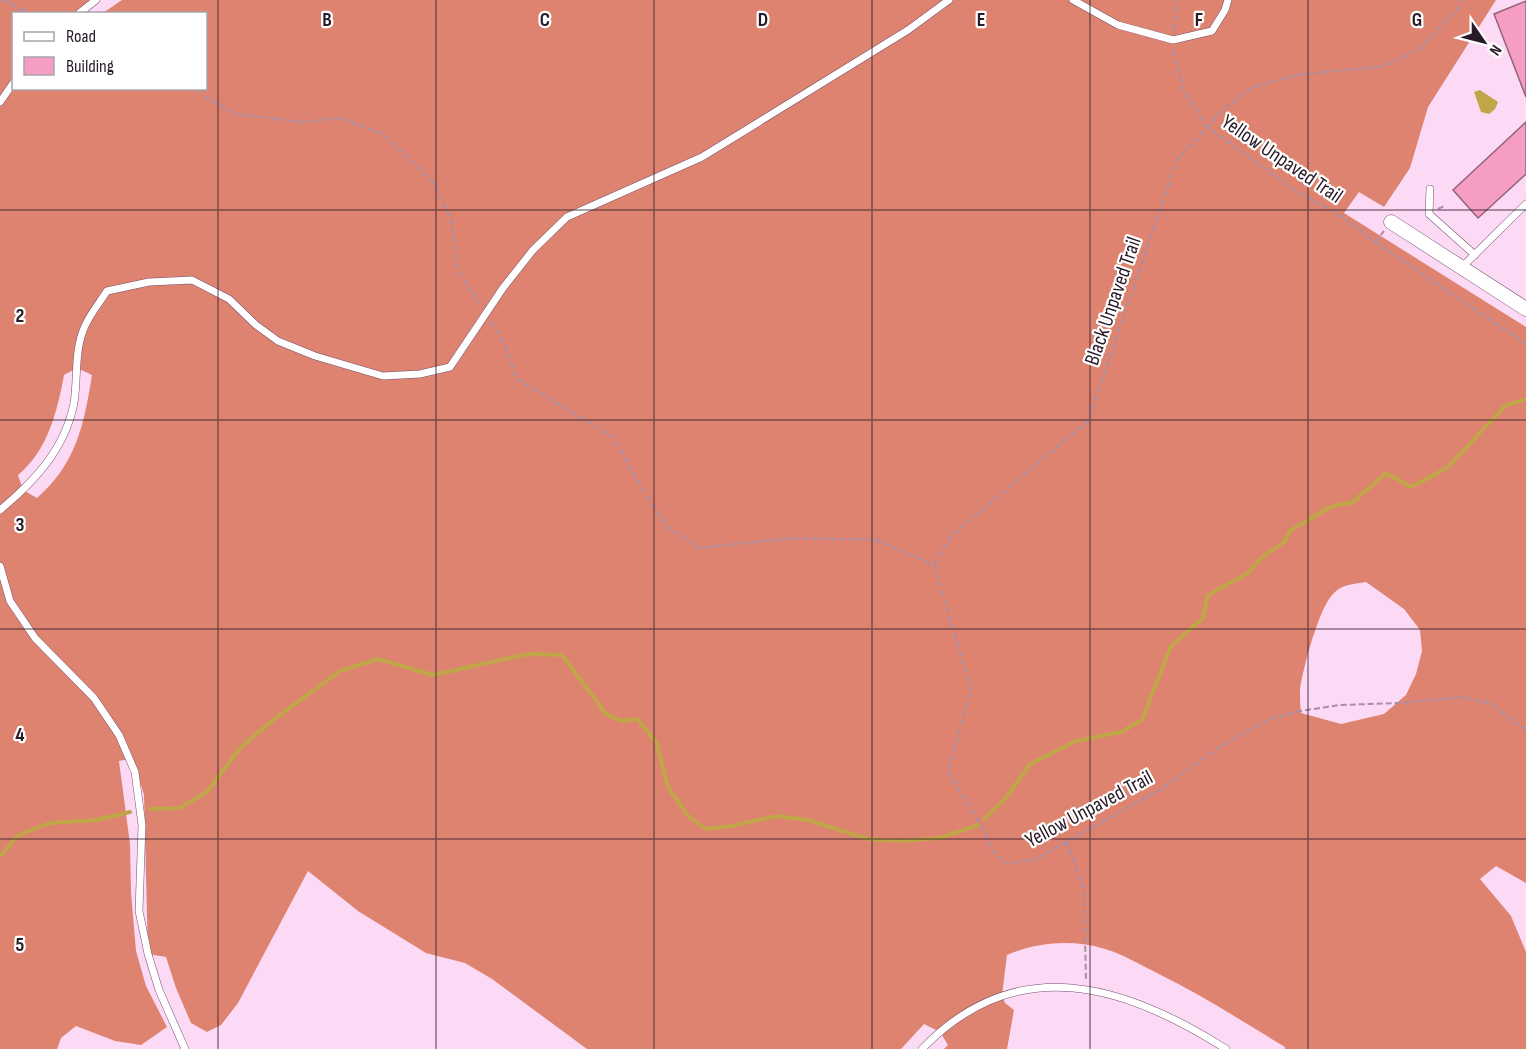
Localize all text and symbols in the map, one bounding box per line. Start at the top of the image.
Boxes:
text: B [322,8,332,32]
text: C [540,8,550,32]
text: D [758,8,768,32]
text: E [977,8,985,32]
text: F [1195,8,1203,32]
text: G [1412,8,1422,32]
legend [12,12,207,90]
north arrow [1454,12,1514,72]
text: Road [66,26,96,47]
text: N [1485,41,1505,59]
text: Building [66,56,114,77]
street label: Yellow Unpaved Trail [1217,109,1347,209]
street label: Black Unpaved Trail [1079,234,1147,368]
text: 2 [16,304,24,328]
text: 3 [16,513,25,537]
text: 4 [15,723,25,747]
street label: Yellow Unpaved Trail [1021,765,1157,853]
text: 5 [16,933,25,957]

